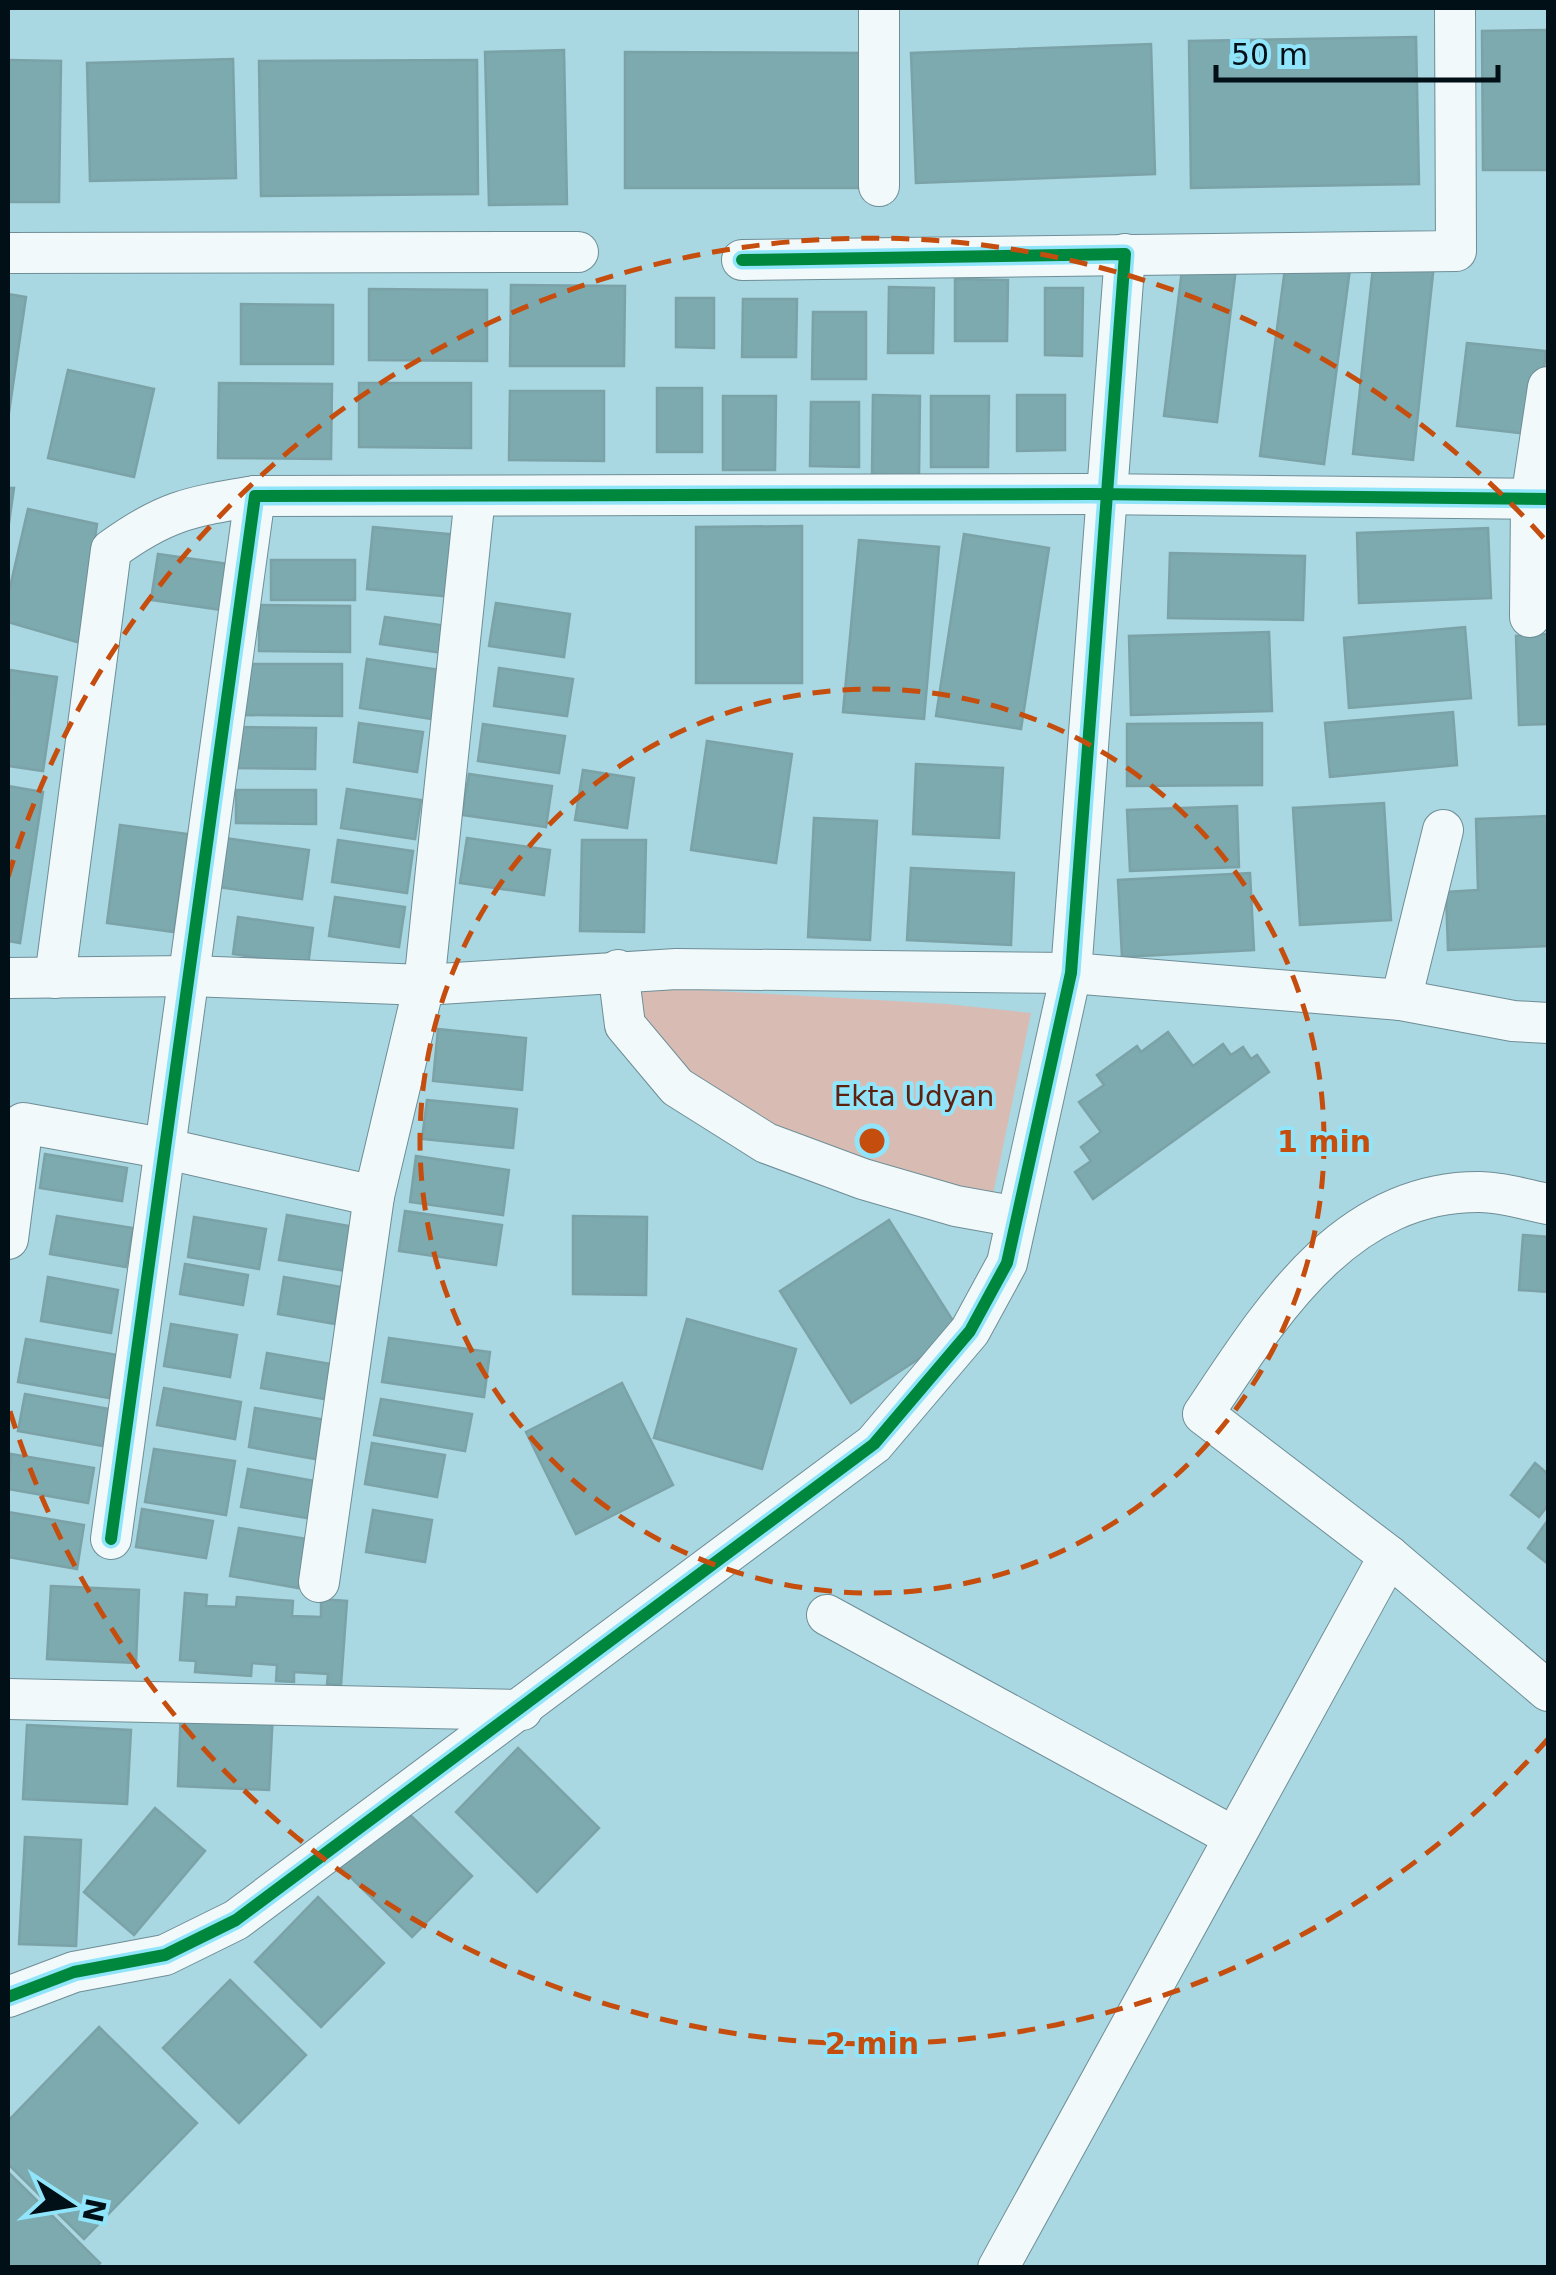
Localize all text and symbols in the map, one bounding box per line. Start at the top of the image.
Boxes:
scale bar [1216,20,1498,82]
text: 50 m [1231,37,1308,72]
park label: Ekta Udyan [834,1080,994,1113]
centre of rings [854,1123,890,1159]
text: 1 min [1277,1124,1371,1159]
text: 2 min [825,2026,919,2061]
north arrow [20,2155,120,2255]
text: N [75,2195,113,2225]

